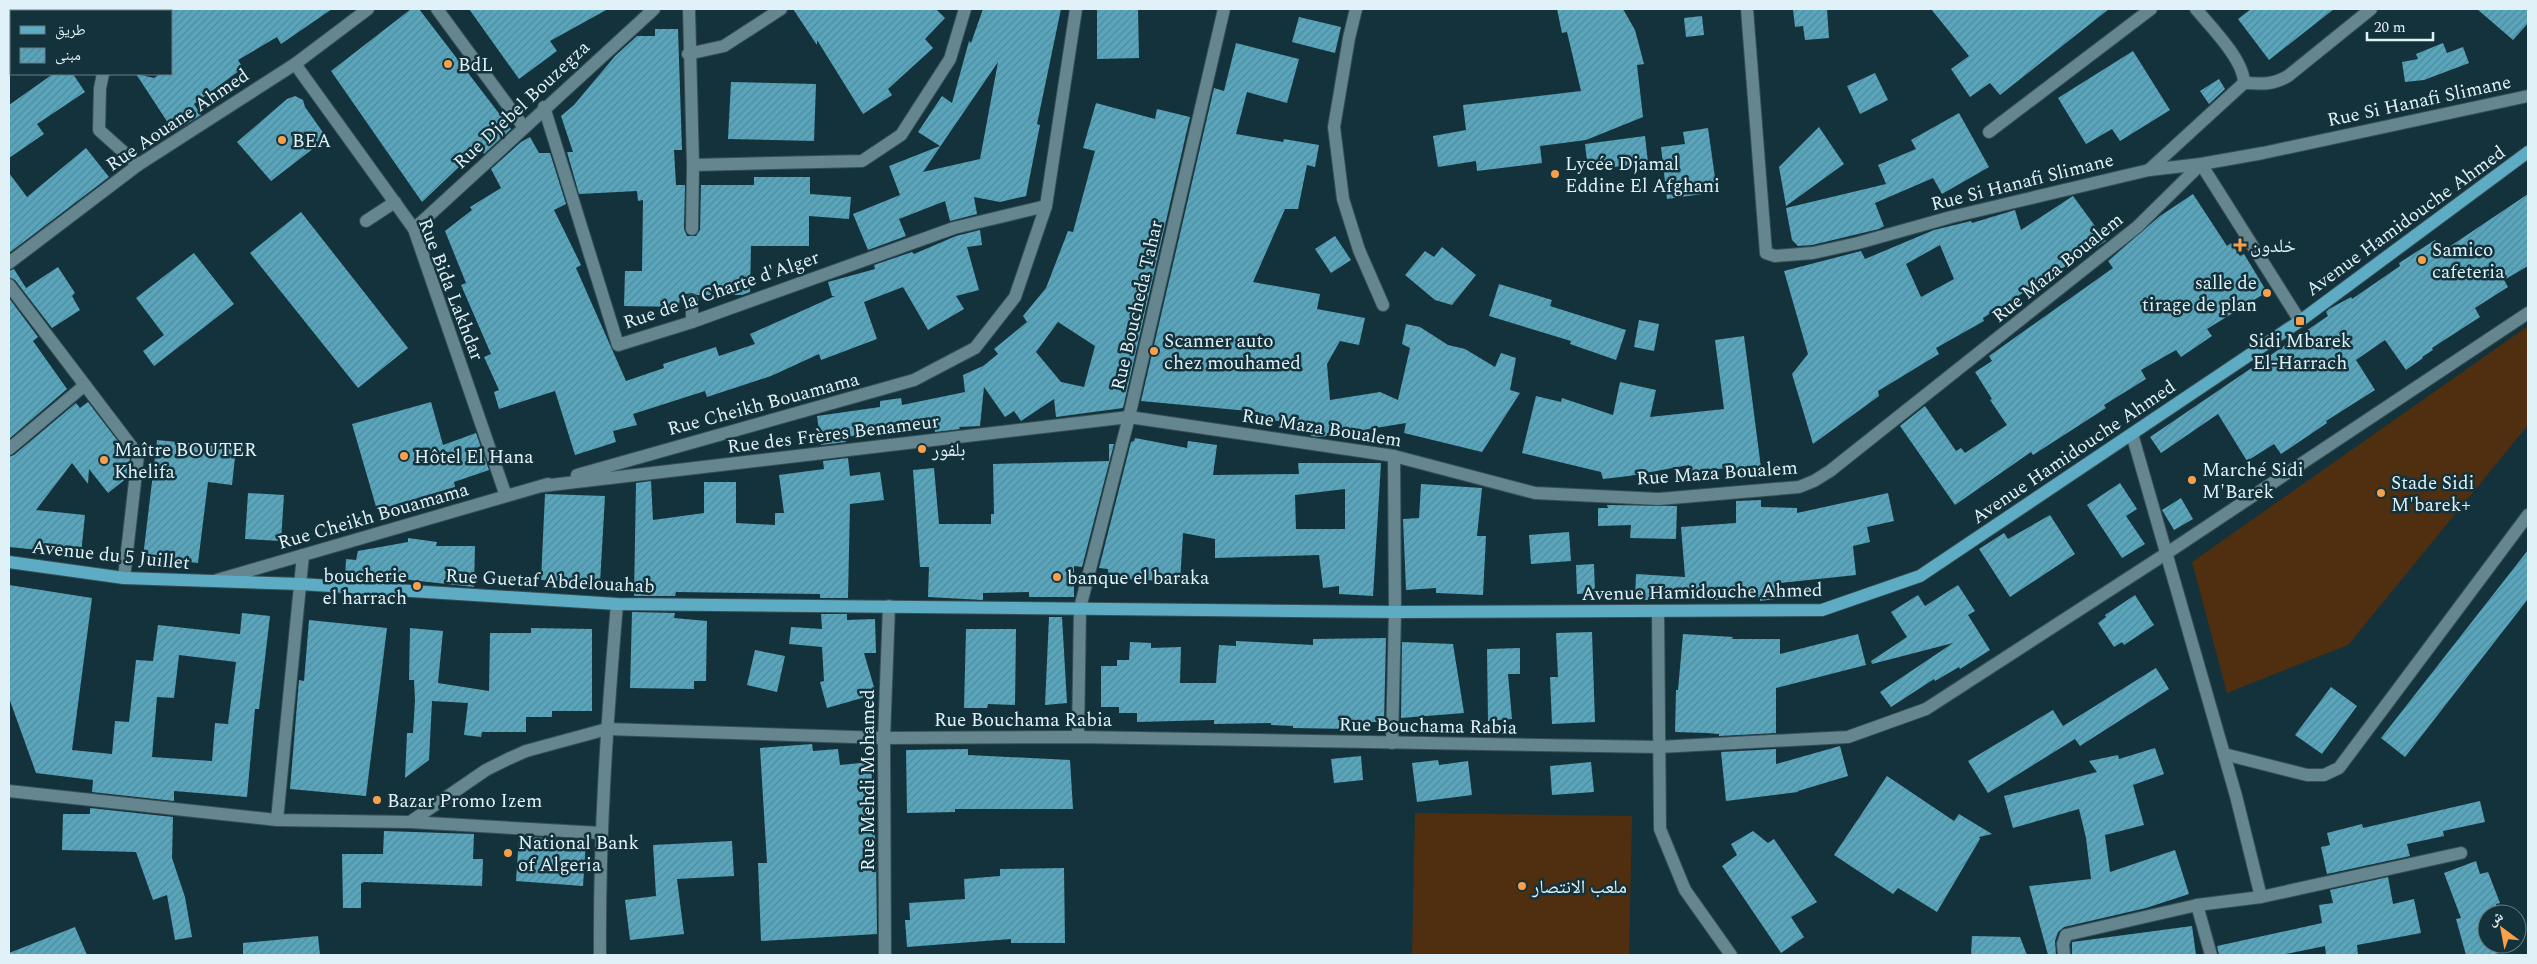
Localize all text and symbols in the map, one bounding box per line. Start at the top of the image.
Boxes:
legend [10,10,172,75]
scale bar [2367,10,2433,42]
text: 20 m [2374,16,2406,39]
text: طريق [55,19,86,42]
street label: Rue Djebel Bouzegza [447,33,597,176]
text: مبنى [55,44,81,67]
place label: BdL [458,51,493,80]
marker: BdL [442,58,454,70]
street label: Rue Aouane Ahmed [100,61,255,179]
street label: Rue Si Hanafi Slimane [2325,68,2514,135]
place label: BEA [292,127,331,156]
marker: BEA [276,134,288,146]
street label: Avenue Hamidouche Ahmed [2300,139,2512,304]
street label: Rue Si Hanafi Slimane [1928,146,2117,219]
place label: Lycée Djamal Eddine El Afghani [1565,150,1720,201]
marker: Lycée Djamal Eddine El Afghani [1549,168,1561,180]
street label: Rue Maza Boualem [1986,206,2130,330]
street label: Rue Bida Lakhdar [410,214,491,365]
street label: Rue Boucheda Tahar [1104,217,1171,393]
place label: خلدون [2250,232,2296,261]
place label: Samico cafeteria [2432,236,2505,287]
marker: خلدون [2234,239,2246,251]
street label: Rue de la Charte d'Alger [620,243,824,338]
marker: Samico cafeteria [2416,254,2428,266]
place label: salle de tirage de plan [2142,269,2257,320]
marker: salle de tirage de plan [2261,287,2273,299]
marker: Sidi Mbarek El-Harrach [2294,315,2306,327]
place label: Scanner auto chez mouhamed [1164,327,1301,378]
place label: Sidi Mbarek El-Harrach [2249,327,2352,378]
marker: Scanner auto chez mouhamed [1148,345,1160,357]
street label: Rue Cheikh Bouamama [664,365,863,444]
street label: Avenue Hamidouche Ahmed [1966,373,2182,532]
street label: Rue Maza Boualem [1240,402,1404,455]
street label: Rue des Frères Benameur [726,407,941,462]
place label: Maître BOUTER Khelifa [114,436,257,487]
place label: بلفور [931,436,965,465]
place label: Hôtel El Hana [414,443,534,472]
marker: بلفور [916,443,928,455]
marker: Hôtel El Hana [398,450,410,462]
street label: Rue Maza Boualem [1635,453,1799,494]
marker: Maître BOUTER Khelifa [98,454,110,466]
place label: Marché Sidi M'Barek [2202,456,2304,507]
place label: Stade Sidi M'barek+ [2391,469,2474,520]
marker: Marché Sidi M'Barek [2186,474,2198,486]
street label: Rue Cheikh Bouamama [275,475,473,558]
marker: Stade Sidi M'barek+ [2375,487,2387,499]
street label: Avenue du 5 Juillet [30,533,192,578]
place label: boucherie el harrach [322,562,407,613]
street label: Rue Guetaf Abdelouahab [445,562,655,601]
place label: banque el baraka [1067,564,1210,593]
marker: banque el baraka [1051,571,1063,583]
street label: Avenue Hamidouche Ahmed [1581,576,1823,609]
marker: boucherie el harrach [411,580,423,592]
street label: Rue Mehdi Mohamed [854,689,883,871]
street label: Rue Bouchama Rabia [934,706,1113,735]
street label: Rue Bouchama Rabia [1339,710,1518,743]
place label: Bazar Promo Izem [387,787,542,816]
marker: Bazar Promo Izem [371,794,383,806]
place label: National Bank of Algeria [518,829,640,880]
marker: National Bank of Algeria [502,847,514,859]
place label: ملعب الانتصار [1531,873,1627,902]
marker: ملعب الانتصار [1516,880,1528,892]
north arrow [2477,904,2527,954]
text: ش [2484,905,2507,931]

